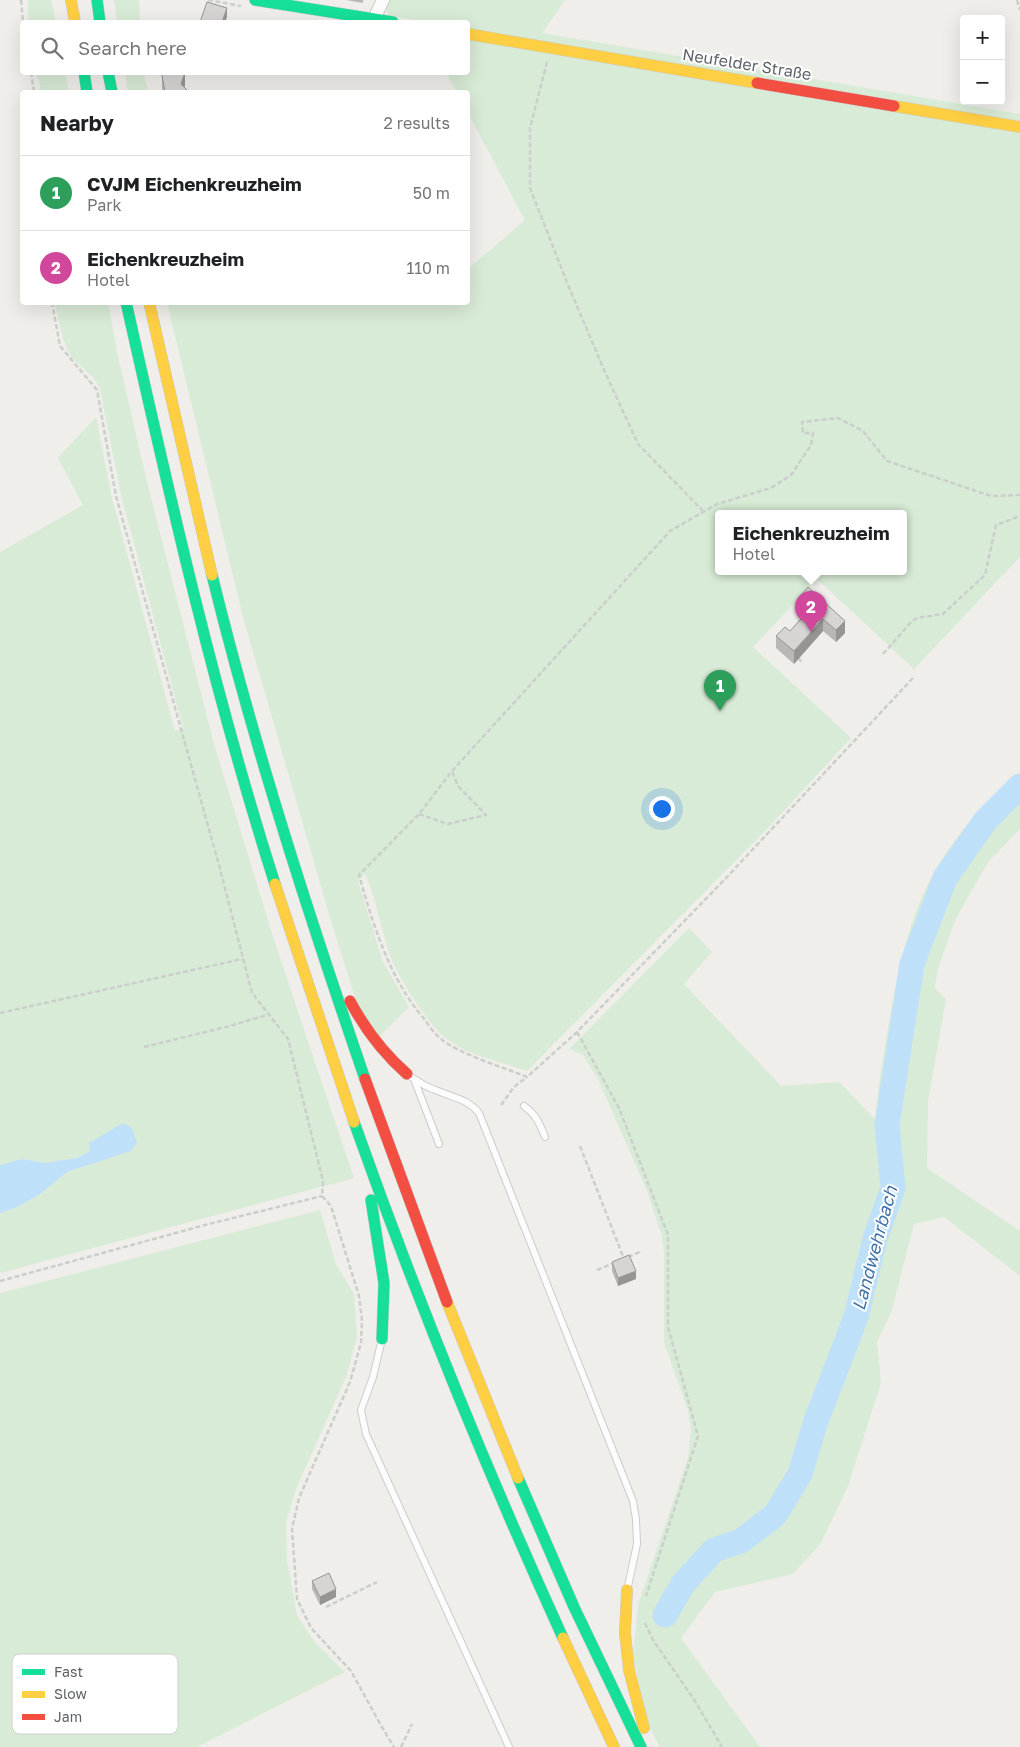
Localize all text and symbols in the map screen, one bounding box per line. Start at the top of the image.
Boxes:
map controls [960,15,1005,105]
button: + [960,15,1005,60]
search box [20,20,470,75]
icon: search [38,34,66,62]
text: Search here [78,36,187,59]
street label: Neufelder Straße [681,44,813,84]
button: − [960,60,1005,105]
text: Nearby [40,110,114,136]
text: 2 results [384,113,450,133]
text: CVJM Eichenkreuzheim [87,172,302,195]
text: 1 [52,183,60,203]
text: 50 m [413,183,450,203]
text: Park [87,195,122,215]
text: Eichenkreuzheim [87,247,244,270]
text: 2 [51,258,61,278]
text: 110 m [406,258,450,278]
text: Hotel [87,270,130,290]
popup [715,510,907,575]
text: Eichenkreuzheim [732,521,890,544]
text: Hotel [732,544,775,564]
pin: 2 [795,591,827,632]
pin: 1 [704,670,736,711]
your location [649,796,675,822]
water label: Landwehrbach [847,1183,901,1313]
legend [12,1654,178,1734]
text: Fast [54,1663,83,1680]
text: Slow [54,1685,87,1702]
text: Jam [54,1708,82,1725]

